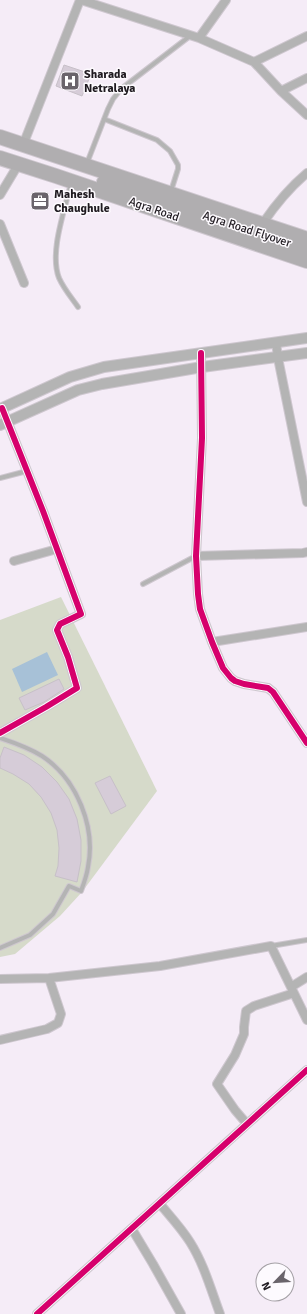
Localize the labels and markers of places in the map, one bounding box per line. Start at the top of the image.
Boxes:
place label: Sharada Netralaya [84,67,135,96]
hospital icon: Sharada Netralaya [59,70,81,92]
place label: Mahesh Chaughule [54,187,110,216]
office icon: Mahesh Chaughule [29,190,51,212]

